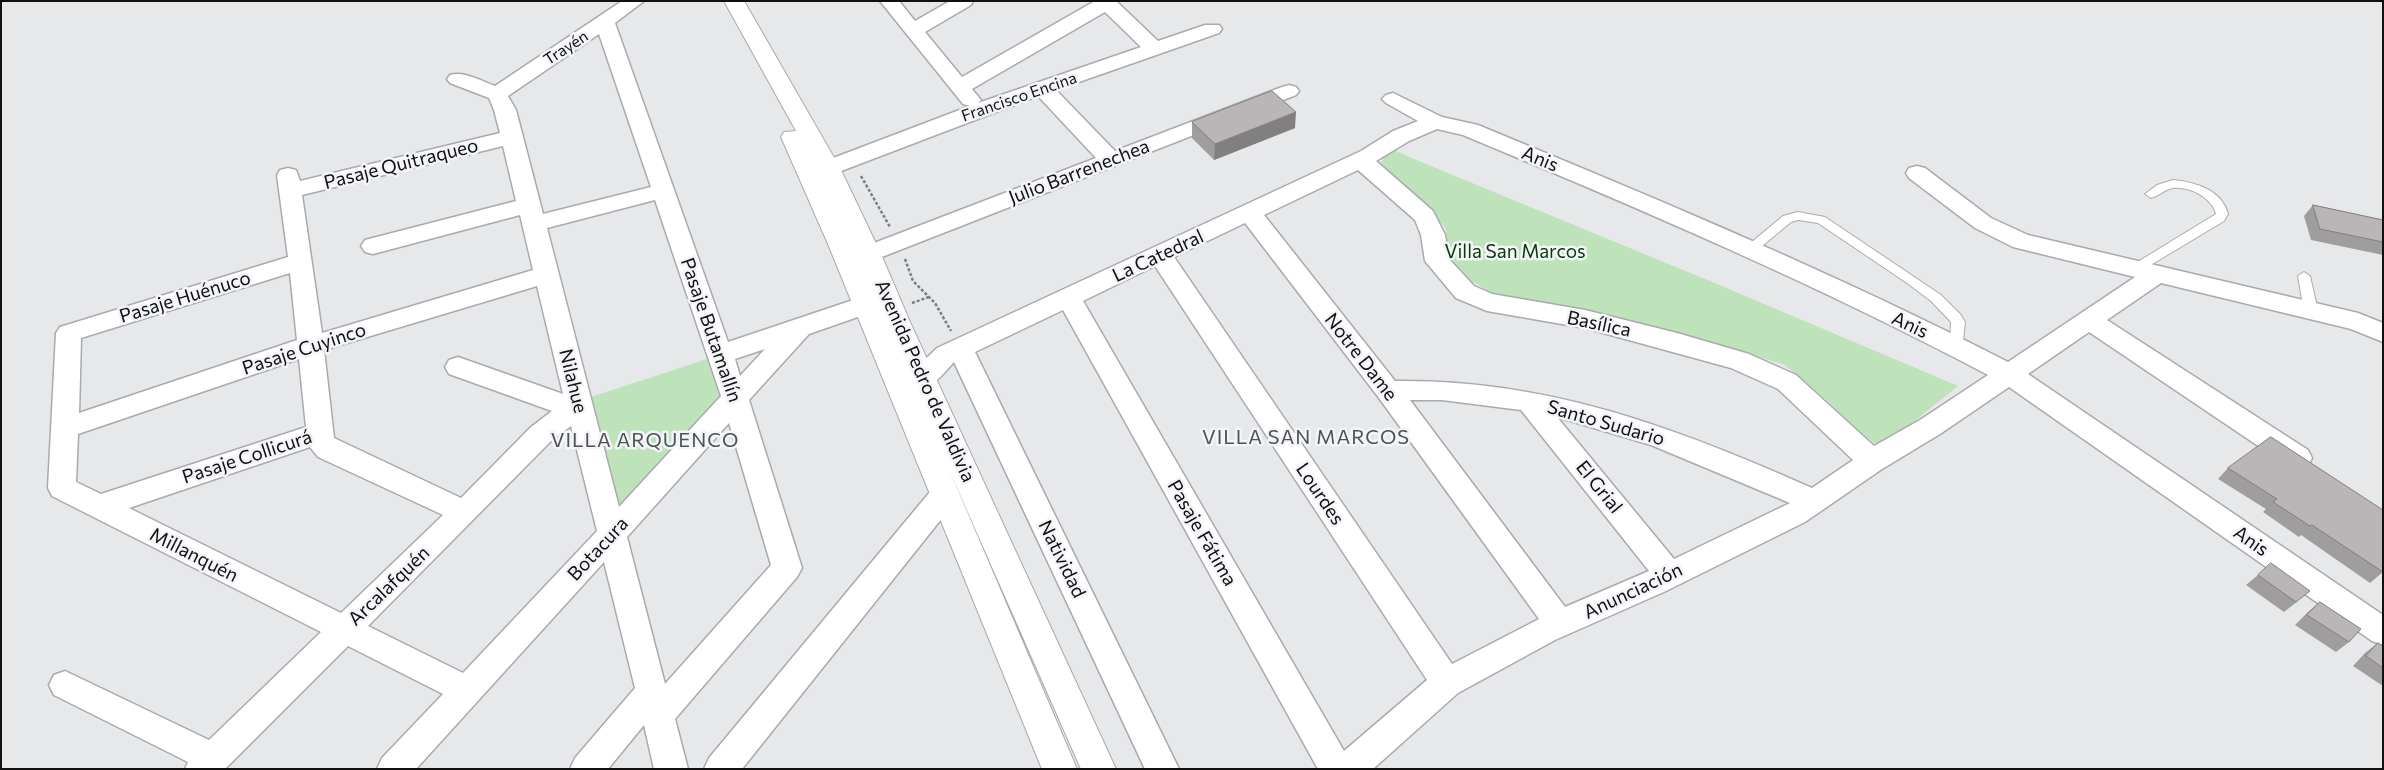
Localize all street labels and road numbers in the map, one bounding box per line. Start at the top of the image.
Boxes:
street label: Trayén [540,27,592,69]
street label: Francisco Encina [959,68,1079,126]
street label: Pasaje Quitraqueo [321,134,481,194]
street label: Julio Barrenechea [1005,135,1153,209]
street label: Anis [1518,141,1562,177]
street label: La Catedral [1109,225,1207,287]
street label: Pasaje Butamallín [676,255,746,405]
street label: Pasaje Huénuco [117,266,253,328]
street label: Avenida Pedro de Valdivia [870,276,980,486]
street label: Basílica [1565,306,1633,342]
street label: Anis [1888,307,1932,343]
street label: Notre Dame [1320,309,1402,405]
street label: Pasaje Cuyinco [239,318,369,380]
street label: Nilahue [554,346,592,416]
street label: Santo Sudario [1545,395,1667,451]
street label: Pasaje Collicurá [179,425,315,489]
street label: El Grial [1571,456,1627,518]
street label: Lourdes [1291,459,1349,529]
street label: Pasaje Fátima [1163,476,1241,590]
street label: Botacura [563,513,633,585]
street label: Natividad [1033,517,1091,601]
street label: Anis [2229,521,2273,561]
street label: Millanquén [146,523,242,587]
street label: Arcalafquén [344,542,434,630]
street label: Anunciación [1580,558,1686,624]

